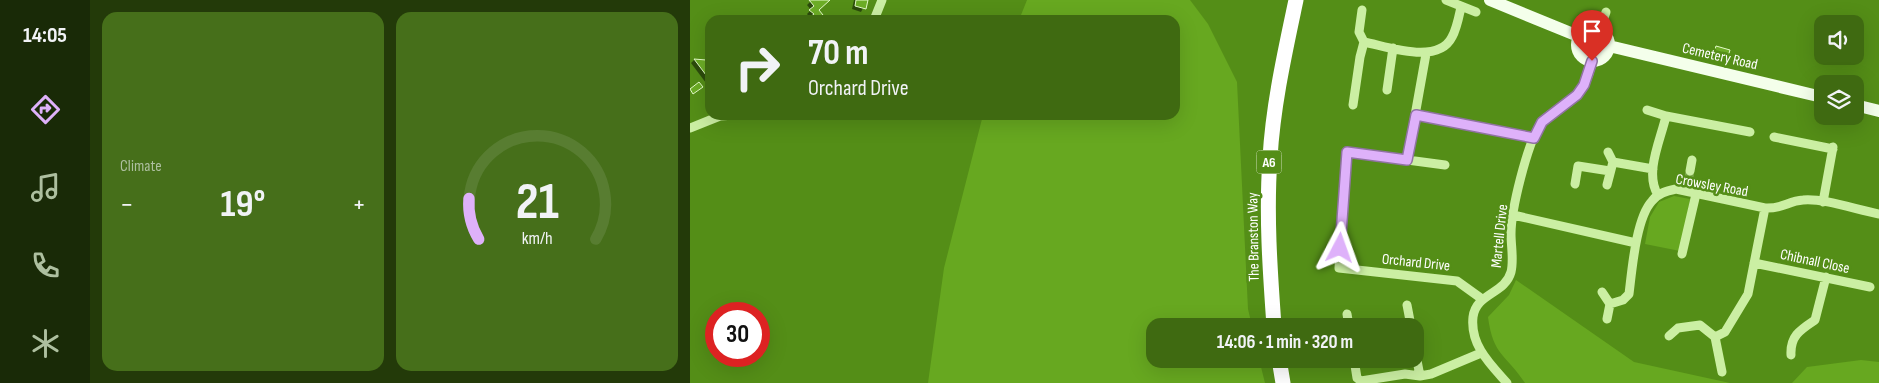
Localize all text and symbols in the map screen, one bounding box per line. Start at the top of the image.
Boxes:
pin [1571,10,1613,61]
map controls [1814,15,1864,125]
button: sound [1814,15,1864,65]
icon: arrive [1578,17,1606,45]
text: 14:05 [23,22,67,49]
text: 70 m [808,32,868,75]
icon: right [725,35,790,100]
street label: Cemetery Road [1680,39,1759,74]
text: Orchard Drive [808,75,909,102]
button: layers [1814,75,1864,125]
icon: directions [28,92,63,127]
road number: A6 [1256,150,1282,173]
text: Climate [120,157,162,176]
icon: music [28,170,63,205]
street label: Crowsley Road [1674,170,1750,201]
text: 21 [515,171,559,234]
text: 19° [221,182,265,227]
text: − [120,188,134,221]
text: + [352,188,366,221]
street label: The Branston Way [1243,192,1264,282]
street label: Martell Drive [1487,203,1512,269]
position arrow [1313,221,1365,273]
text: km/h [522,228,552,249]
street label: Chibnall Close [1778,245,1851,278]
icon: phone [28,248,63,283]
street label: Orchard Drive [1381,249,1451,276]
speed limit sign: 30 [705,302,770,367]
icon: climate [28,326,63,361]
text: 14:06 · 1 min · 320 m [1217,331,1353,354]

